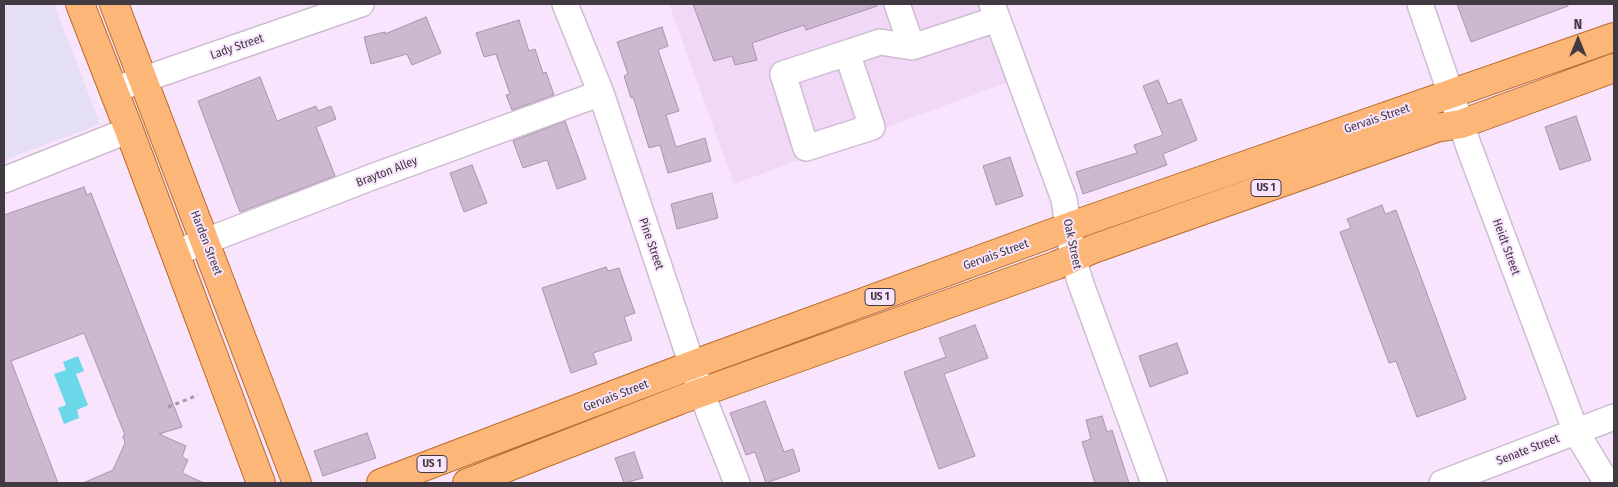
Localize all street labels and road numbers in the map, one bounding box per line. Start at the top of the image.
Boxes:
street label: Lady Street [209,31,265,63]
street label: Gervais Street [1342,101,1412,137]
street label: Brayton Alley [354,154,420,190]
road number: US 1 [1251,180,1281,197]
street label: Harden Street [187,209,225,277]
street label: Pine Street [635,216,667,272]
street label: Oak Street [1060,217,1084,271]
street label: Heidt Street [1489,217,1523,277]
street label: Gervais Street [961,237,1031,273]
road number: US 1 [865,288,895,306]
street label: Gervais Street [581,377,651,415]
street label: Senate Street [1495,431,1561,469]
road number: US 1 [417,456,447,472]

